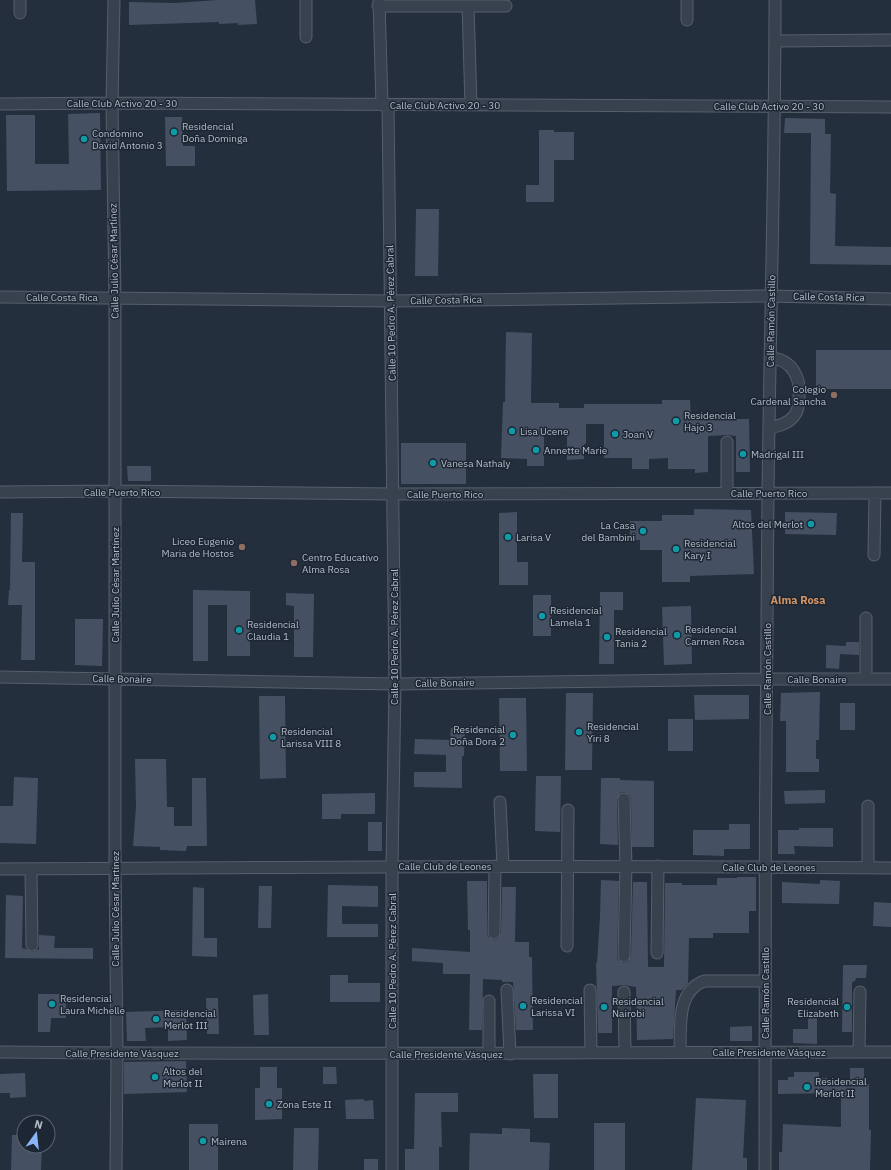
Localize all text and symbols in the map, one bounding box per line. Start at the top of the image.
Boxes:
street label: Calle Club Activo 20 - 30 [67,97,177,110]
street label: Calle Club Activo 20 - 30 [390,99,500,112]
street label: Calle Club Activo 20 - 30 [714,100,824,113]
place label: Residencial Doña Dominga [182,120,248,145]
place label: Condomino David Antonio 3 [92,127,163,152]
marker: Residencial Doña Dominga [169,127,179,137]
marker: Condomino David Antonio 3 [79,134,89,144]
street label: Calle Julio César Martínez [106,203,122,319]
street label: Calle 10 Pedro A. Pérez Cabral [383,245,399,381]
street label: Calle Ramón Castillo [764,274,778,367]
street label: Calle Costa Rica [793,290,866,304]
street label: Calle Costa Rica [26,291,99,304]
street label: Calle Costa Rica [410,293,483,307]
place label: Colegio Cardenal Sancha [751,383,827,408]
marker: Colegio Cardenal Sancha [829,390,839,400]
place label: Residencial Hajo 3 [684,409,736,434]
marker: Residencial Hajo 3 [671,416,681,426]
place label: Lisa Ucene [520,425,569,438]
marker: Lisa Ucene [507,426,517,436]
place label: Joan V [623,428,653,441]
marker: Joan V [610,429,620,439]
place label: Annette Marie [544,444,608,457]
marker: Annette Marie [531,445,541,455]
place label: Madrigal III [751,448,804,461]
marker: Madrigal III [738,449,748,459]
place label: Vanesa Nathaly [441,457,510,470]
marker: Vanesa Nathaly [428,458,438,468]
street label: Calle Puerto Rico [84,486,161,499]
street label: Calle Puerto Rico [731,487,808,500]
street label: Calle Puerto Rico [407,488,484,501]
place label: Altos del Merlot [732,518,803,531]
place label: La Casa del Bambini [582,519,636,544]
marker: Altos del Merlot [806,519,816,529]
marker: La Casa del Bambini [638,526,648,536]
street label: Calle Julio César Martínez [109,527,122,643]
place label: Larisa V [516,531,551,544]
marker: Larisa V [503,532,513,542]
place label: Liceo Eugenio Maria de Hostos [162,535,234,560]
place label: Residencial Kary I [684,537,736,562]
marker: Liceo Eugenio Maria de Hostos [237,542,247,552]
marker: Residencial Kary I [671,544,681,554]
place label: Centro Educativo Alma Rosa [302,551,379,576]
marker: Centro Educativo Alma Rosa [289,558,299,568]
street label: Calle 10 Pedro A. Pérez Cabral [388,569,401,705]
district label: Alma Rosa [771,593,825,607]
place label: Residencial Lamela 1 [550,604,602,629]
marker: Residencial Lamela 1 [537,611,547,621]
place label: Residencial Claudia 1 [247,618,299,643]
place label: Residencial Carmen Rosa [685,623,745,648]
street label: Calle Ramón Castillo [761,623,774,715]
marker: Residencial Claudia 1 [234,625,244,635]
place label: Residencial Tania 2 [615,625,667,650]
marker: Residencial Carmen Rosa [672,630,682,640]
marker: Residencial Tania 2 [602,632,612,642]
street label: Calle Bonaire [92,672,152,686]
street label: Calle Bonaire [787,673,847,686]
street label: Calle Bonaire [415,676,475,690]
place label: Residencial Yiri 8 [587,720,639,745]
place label: Residencial Doña Dora 2 [450,723,505,748]
place label: Residencial Larissa VIII 8 [281,725,341,750]
marker: Residencial Yiri 8 [574,727,584,737]
marker: Residencial Doña Dora 2 [508,730,518,740]
marker: Residencial Larissa VIII 8 [268,732,278,742]
street label: Calle Julio César Martínez [109,851,122,967]
street label: Calle Club de Leones [398,860,492,873]
street label: Calle Club de Leones [722,861,816,874]
street label: Calle 10 Pedro A. Pérez Cabral [386,893,399,1029]
street label: Calle Ramón Castillo [759,947,772,1039]
place label: Residencial Laura Michelle [60,992,126,1017]
place label: Residencial Larissa VI [531,994,583,1019]
place label: Residencial Nairobi [612,995,664,1020]
place label: Residencial Elizabeth [787,995,839,1020]
marker: Residencial Laura Michelle [47,999,57,1009]
marker: Residencial Larissa VI [518,1001,528,1011]
marker: Residencial Nairobi [599,1002,609,1012]
marker: Residencial Elizabeth [842,1002,852,1012]
place label: Residencial Merlot III [164,1007,216,1032]
marker: Residencial Merlot III [151,1014,161,1024]
street label: Calle Presidente Vásquez [712,1046,826,1059]
street label: Calle Presidente Vásquez [65,1047,179,1060]
street label: Calle Presidente Vásquez [389,1048,503,1061]
place label: Altos del Merlot II [163,1065,203,1090]
marker: Altos del Merlot II [150,1072,160,1082]
place label: Residencial Merlot II [815,1075,867,1100]
marker: Residencial Merlot II [802,1082,812,1092]
place label: Zona Este II [277,1098,332,1111]
marker: Zona Este II [264,1099,274,1109]
north arrow [16,1114,56,1154]
text: N [33,1117,44,1132]
place label: Mairena [211,1135,248,1148]
marker: Mairena [198,1136,208,1146]

